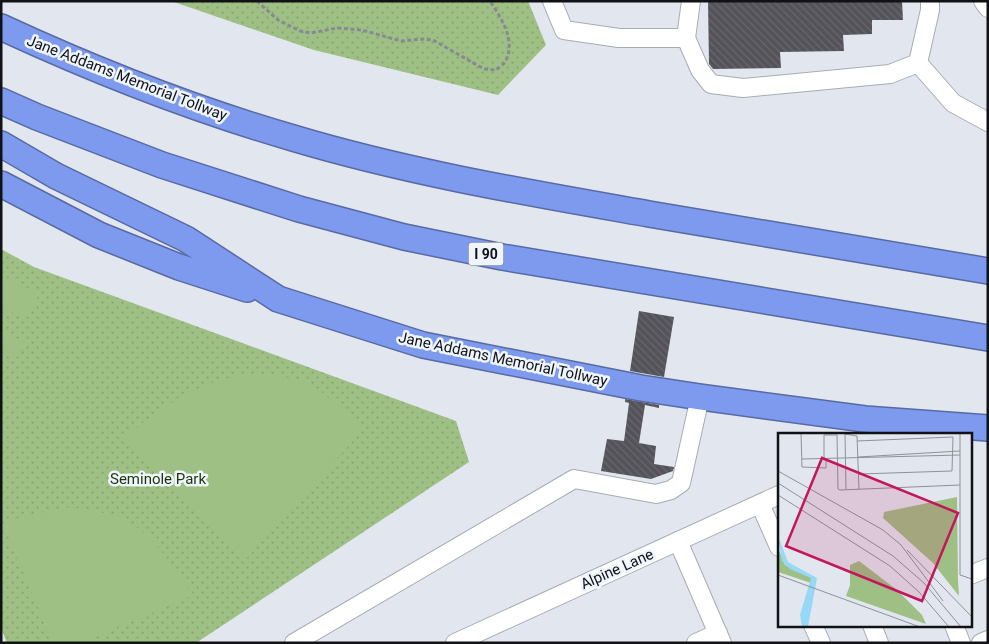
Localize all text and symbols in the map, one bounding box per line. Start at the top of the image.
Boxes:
street label: Jane Addams Memorial Tollway [24,31,230,125]
road number: I 90 [468,242,504,266]
street label: Jane Addams Memorial Tollway [397,328,609,390]
inset map [778,433,972,626]
park label: Seminole Park [110,470,206,488]
street label: Alpine Lane [578,545,656,593]

